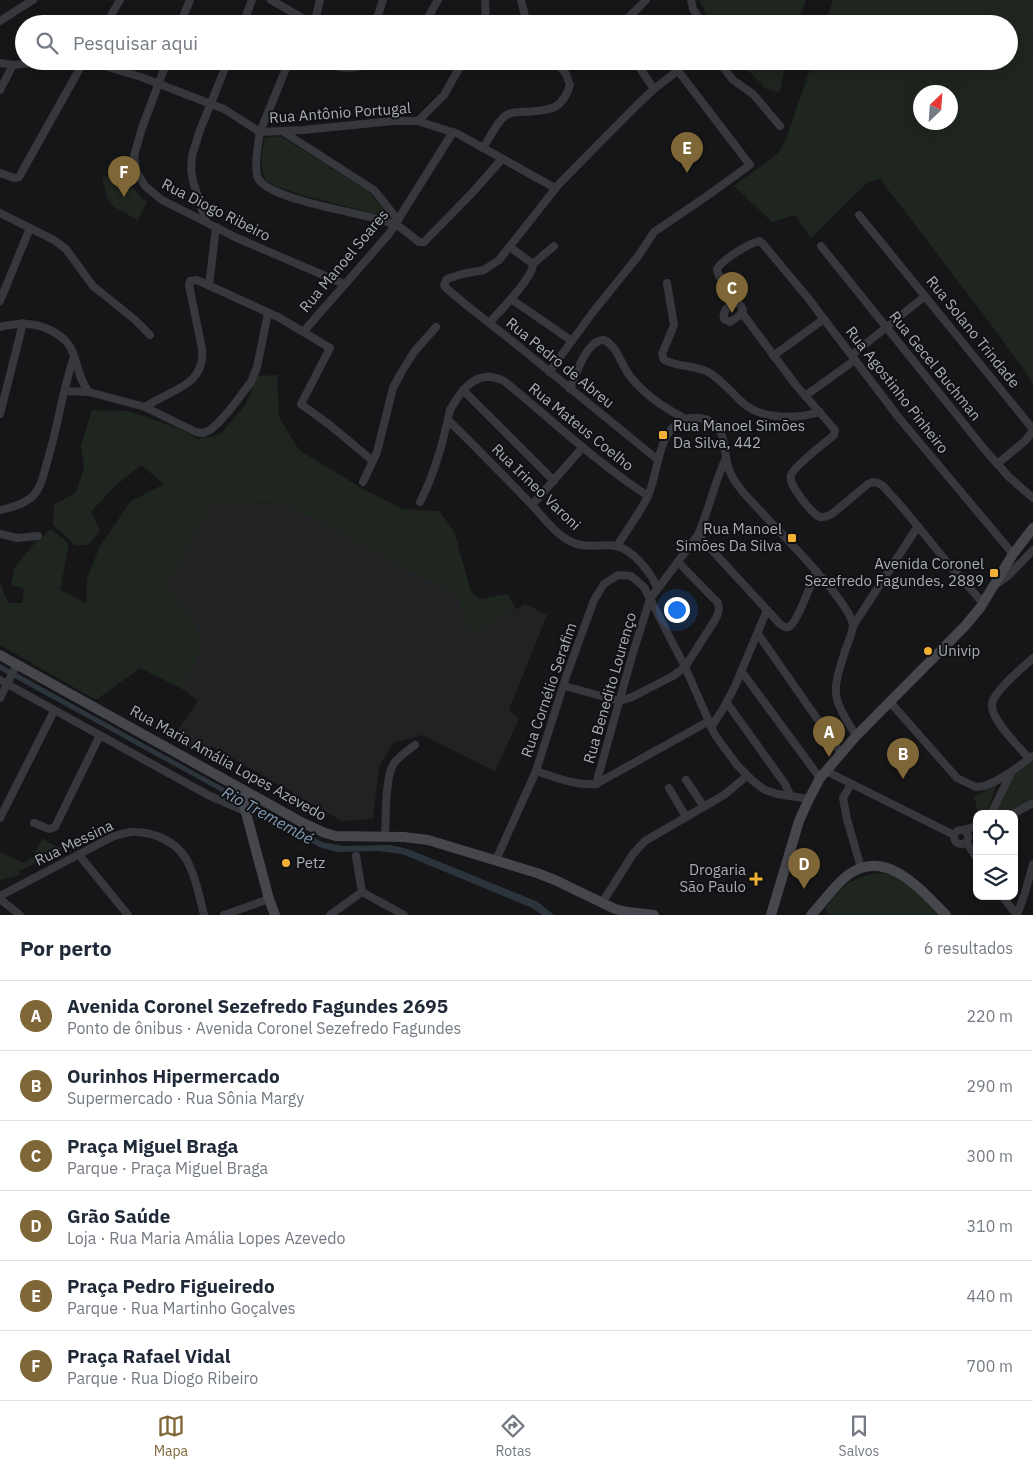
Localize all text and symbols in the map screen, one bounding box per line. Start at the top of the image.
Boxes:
search box [15,15,1018,70]
icon: search [33,29,61,57]
text: Pesquisar aqui [73,31,198,55]
north arrow [913,85,958,130]
street label: Rua Antônio Portugal [268,98,412,127]
pin: E [671,132,703,173]
pin: F [108,156,140,197]
street label: Rua Diogo Ribeiro [159,174,274,245]
street label: Rua Manoel Soares [295,205,392,316]
pin: C [716,272,748,313]
street label: Rua Solano Trindade [922,272,1024,392]
street label: Rua Gecel Buchman [885,307,985,424]
street label: Rua Pedro de Abreu [502,313,618,412]
street label: Rua Agostinho Pinheiro [842,322,953,457]
street label: Rua Mateus Coelho [525,378,638,475]
place label: Rua Manoel Simões Da Silva, 442 [673,416,805,452]
marker: Rua Manoel Simões Da Silva, 442 [657,429,669,441]
street label: Rua Irineo Varoni [488,439,585,534]
place label: Rua Manoel Simões Da Silva [676,519,782,555]
marker: Rua Manoel Simões Da Silva [786,532,798,544]
place label: Avenida Coronel Sezefredo Fagundes, 2889 [804,554,984,590]
marker: Avenida Coronel Sezefredo Fagundes, 2889 [988,567,1000,579]
your location [664,597,690,623]
street label: Rua Benedito Lourenço [579,610,640,766]
street label: Rua Cornélio Serafim [517,620,581,760]
place label: Univip [938,641,980,660]
marker: Univip [922,645,934,657]
street label: Rua Maria Amália Lopes Azevedo [127,701,330,825]
pin: A [813,716,845,757]
pin: B [887,738,919,779]
water label: Rio Tremembé [219,782,317,848]
map controls [973,810,1018,900]
button: locate [973,810,1018,855]
street label: Rua Messina [31,815,116,870]
pin: D [788,848,820,889]
place label: Petz [296,853,325,872]
button: layers [973,855,1018,900]
marker: Petz [280,857,292,869]
place label: Drogaria São Paulo [679,860,746,896]
marker: Drogaria São Paulo [750,873,762,885]
text: Por perto [20,934,112,962]
text: 6 resultados [924,938,1013,958]
text: Avenida Coronel Sezefredo Fagundes 2695 [67,994,448,1018]
text: A [31,1006,41,1026]
text: 220 m [966,1006,1013,1026]
text: Ponto de ônibus · Avenida Coronel Sezefredo Fagundes [67,1018,461,1038]
text: Ourinhos Hipermercado [67,1064,280,1088]
text: B [31,1076,41,1096]
text: 290 m [966,1076,1013,1096]
text: Supermercado · Rua Sônia Margy [67,1088,304,1108]
text: Praça Miguel Braga [67,1134,238,1158]
text: C [31,1146,41,1166]
text: 300 m [966,1146,1013,1166]
text: Parque · Praça Miguel Braga [67,1158,268,1178]
text: Grão Saúde [67,1204,170,1228]
text: D [30,1216,42,1236]
text: 310 m [966,1216,1013,1236]
text: Loja · Rua Maria Amália Lopes Azevedo [67,1228,346,1248]
text: Praça Pedro Figueiredo [67,1274,275,1298]
text: E [31,1286,41,1306]
text: 440 m [966,1286,1013,1306]
text: Parque · Rua Martinho Goçalves [67,1298,296,1318]
text: Praça Rafael Vidal [67,1344,231,1368]
text: F [31,1356,41,1376]
text: 700 m [966,1356,1013,1376]
text: Parque · Rua Diogo Ribeiro [67,1368,258,1388]
tab: Mapa [154,1412,188,1460]
tab: Rotas [495,1412,531,1460]
tab: Salvos [839,1412,879,1460]

